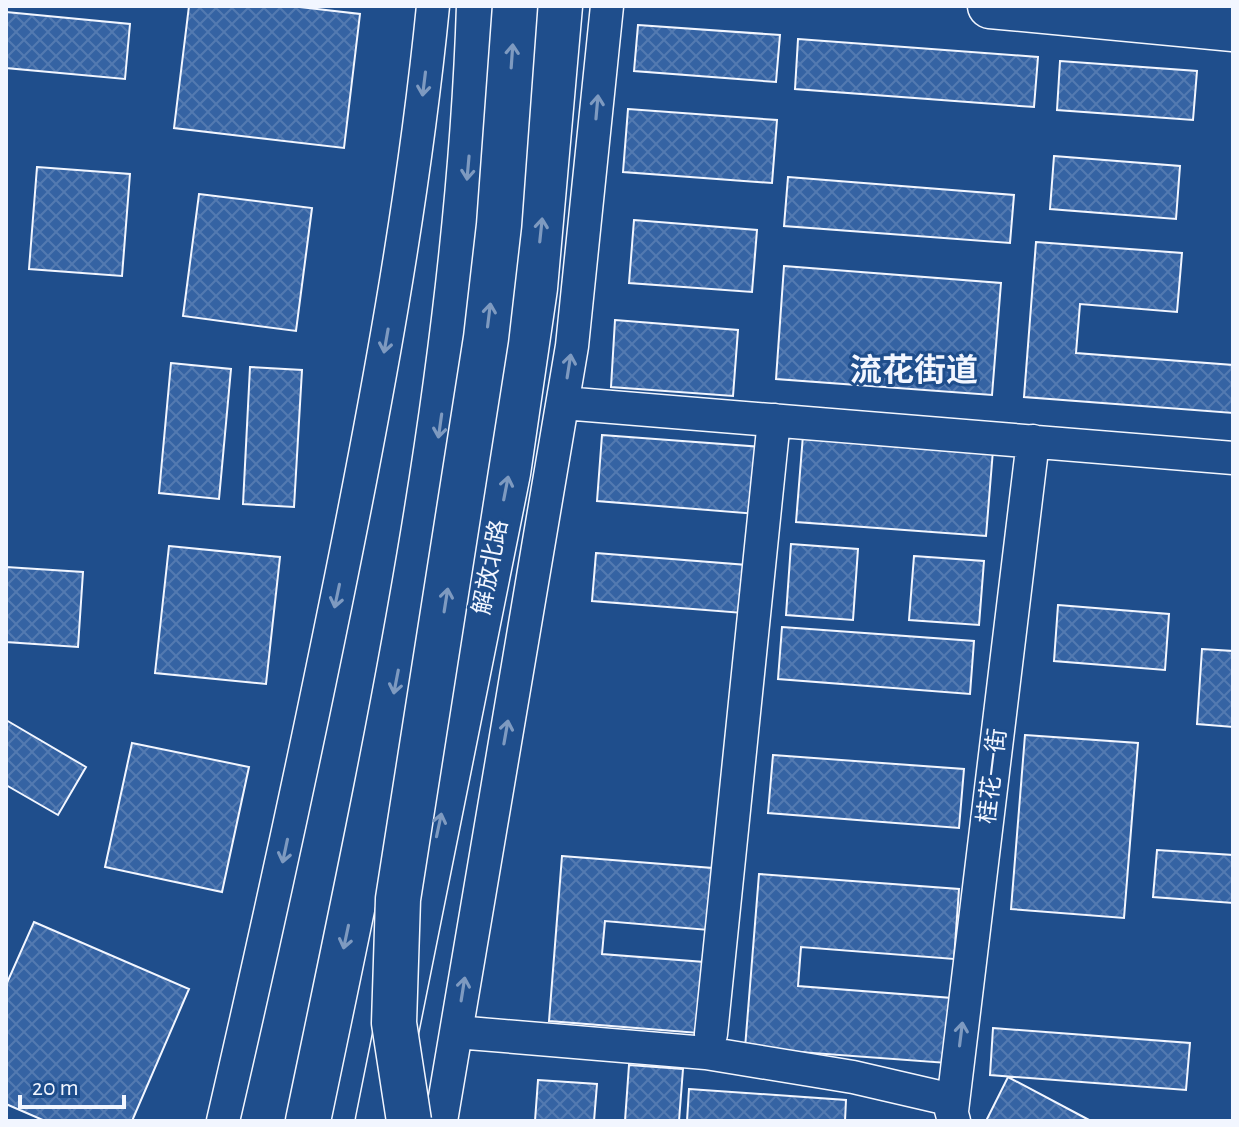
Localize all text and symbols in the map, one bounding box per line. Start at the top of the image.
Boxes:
one-way arrow [504,43,519,70]
one-way arrow [417,70,432,96]
one-way arrow [590,94,605,121]
one-way arrow [460,154,475,180]
one-way arrow [533,217,548,244]
one-way arrow [481,302,496,329]
one-way arrow [377,327,392,353]
district label: 流花街道 [850,353,978,387]
one-way arrow [562,354,577,379]
one-way arrow [432,413,447,438]
one-way arrow [499,476,514,501]
street label: 解放北路 [468,517,512,617]
one-way arrow [329,583,344,608]
one-way arrow [439,588,454,613]
one-way arrow [388,669,403,695]
one-way arrow [499,720,514,746]
street label: 桂花一街 [973,727,1011,825]
one-way arrow [432,813,447,838]
one-way arrow [277,837,292,863]
one-way arrow [338,924,353,950]
one-way arrow [456,977,471,1002]
one-way arrow [954,1021,969,1048]
scale bar [20,1059,124,1109]
text: 20 m [32,1076,79,1100]

